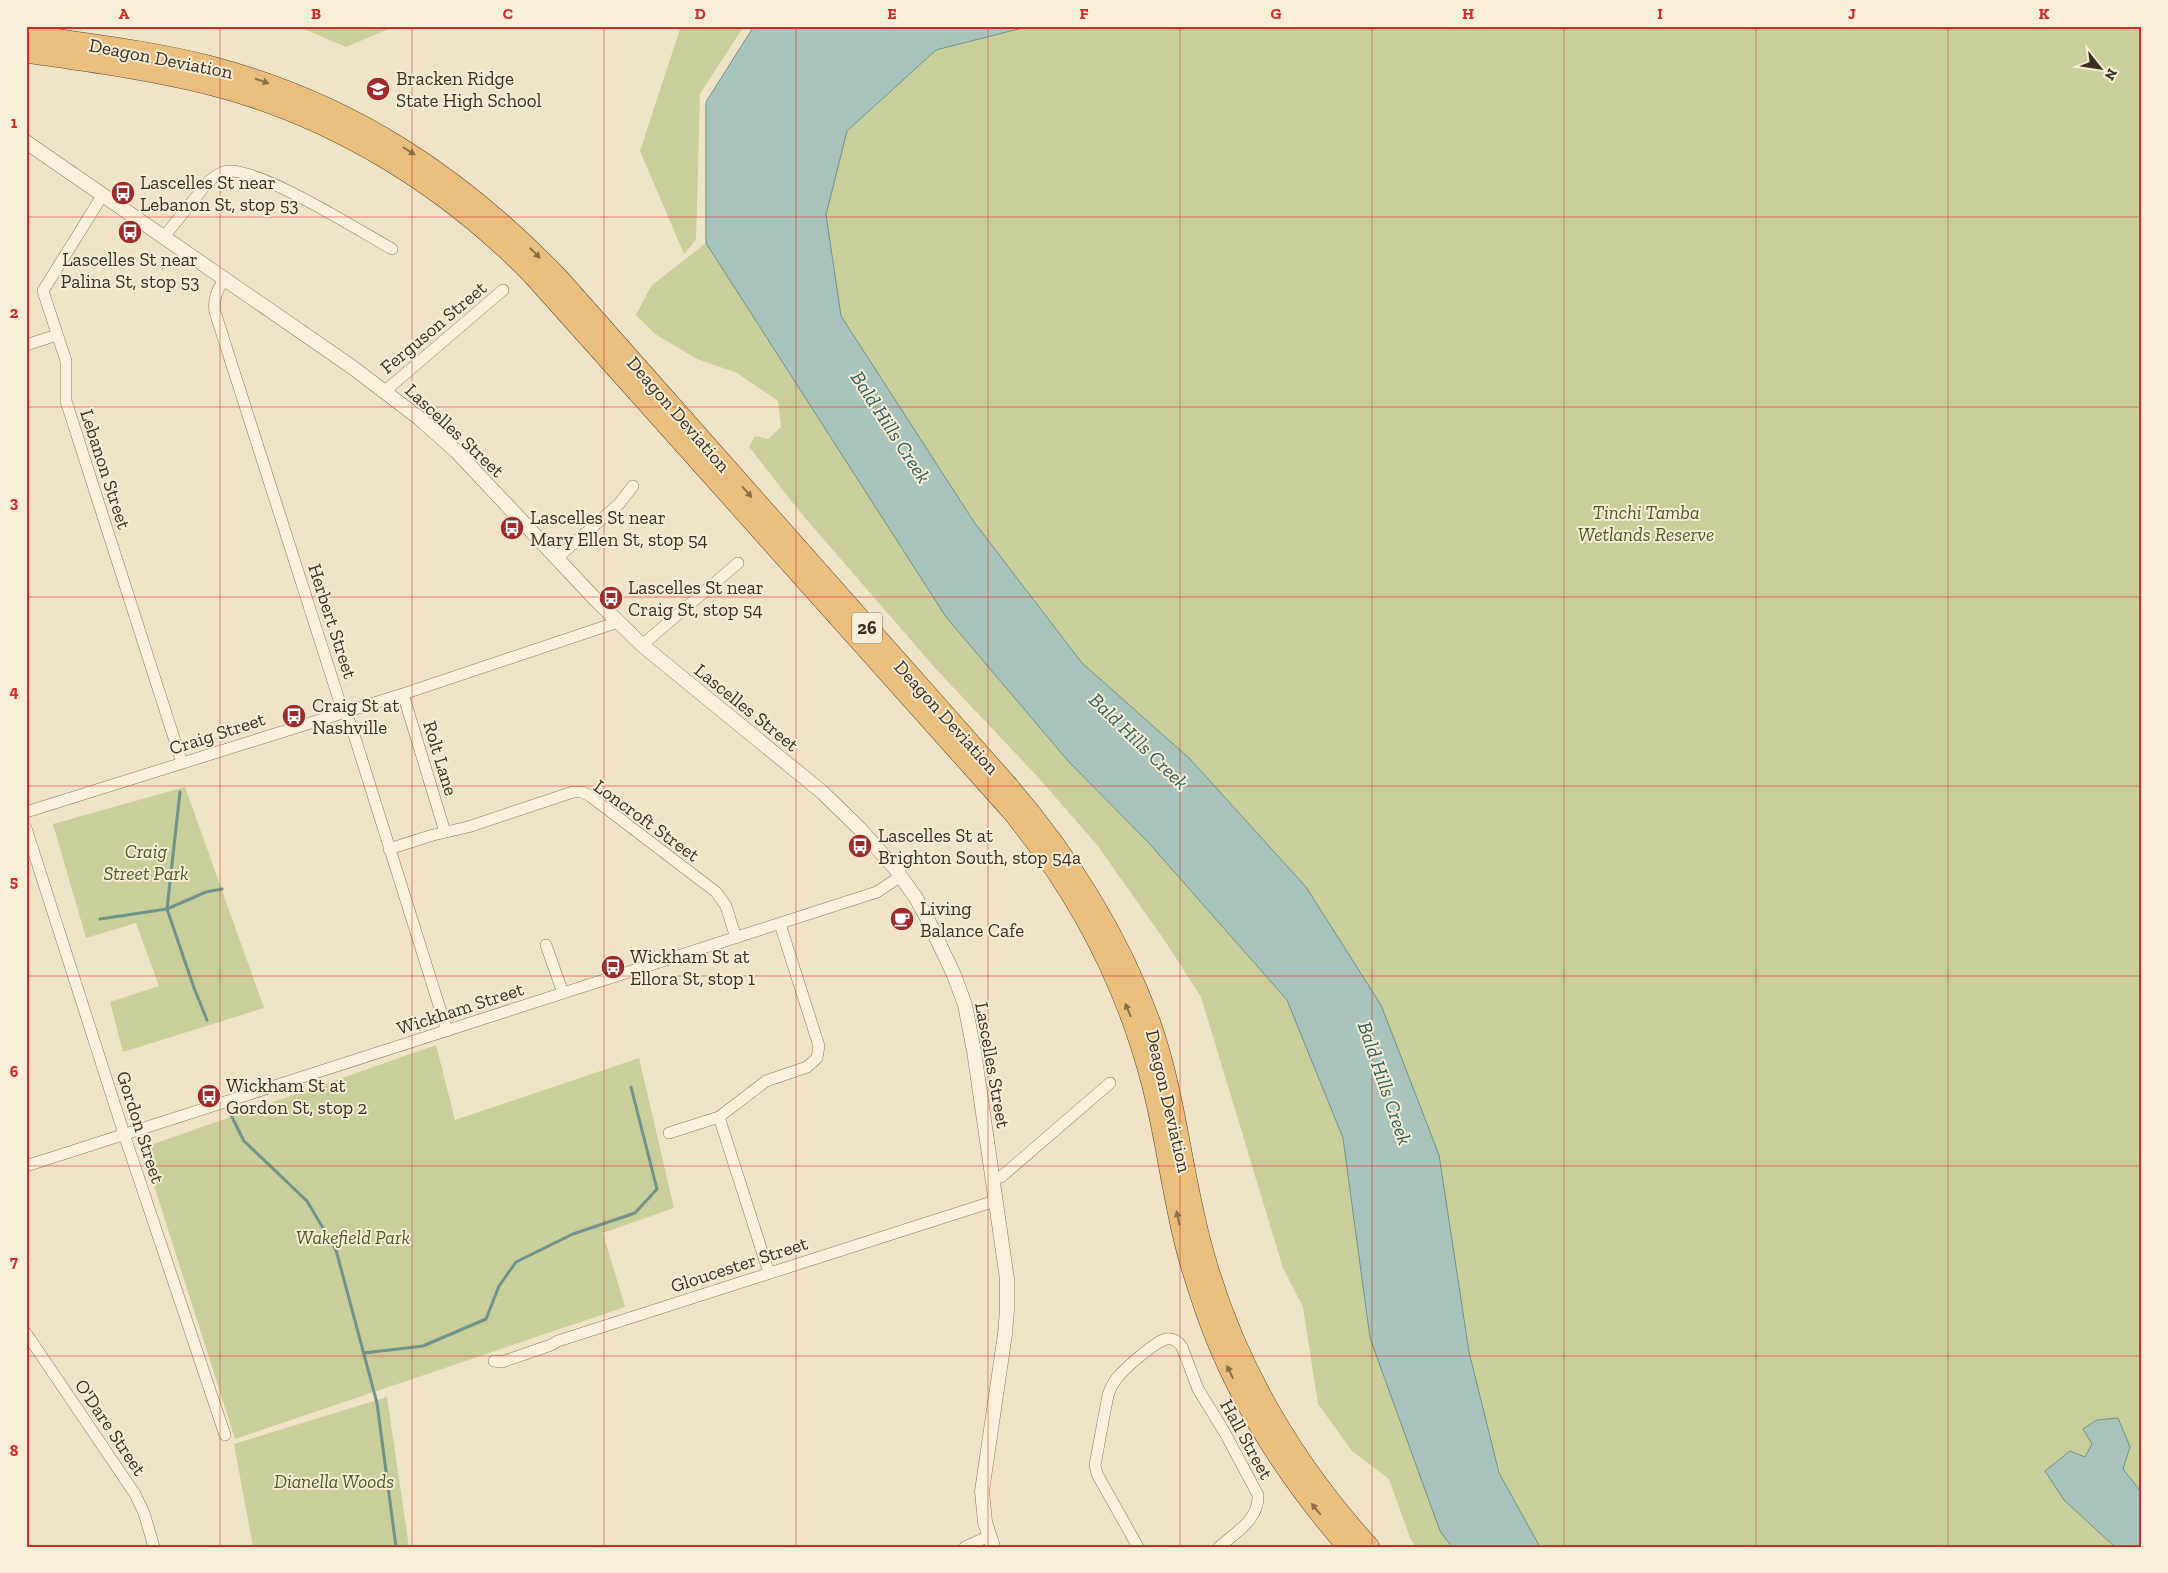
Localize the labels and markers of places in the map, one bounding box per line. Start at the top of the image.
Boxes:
place label: Bracken Ridge State High School [396,67,542,112]
school or university icon: Bracken Ridge State High School [365,76,391,102]
place label: Lascelles St near Lebanon St, stop 53 [140,171,299,216]
bus stop icon: Lascelles St near Lebanon St, stop 53 [110,180,136,206]
bus stop icon: Lascelles St near Palina St, stop 53 [117,219,143,245]
place label: Lascelles St near Palina St, stop 53 [61,248,199,293]
place label: Lascelles St near Mary Ellen St, stop 54 [530,506,708,551]
bus stop icon: Lascelles St near Mary Ellen St, stop 54 [499,515,525,541]
place label: Lascelles St near Craig St, stop 54 [628,576,764,621]
bus stop icon: Lascelles St near Craig St, stop 54 [598,585,624,611]
place label: Craig St at Nashville [312,694,399,739]
bus stop icon: Craig St at Nashville [281,703,307,729]
place label: Lascelles St at Brighton South, stop 54a [878,824,1081,869]
bus stop icon: Lascelles St at Brighton South, stop 54a [847,833,873,859]
place label: Living Balance Cafe [920,897,1024,942]
cafe icon: Living Balance Cafe [889,906,915,932]
place label: Wickham St at Ellora St, stop 1 [630,945,755,990]
bus stop icon: Wickham St at Ellora St, stop 1 [600,954,626,980]
place label: Wickham St at Gordon St, stop 2 [226,1074,367,1119]
bus stop icon: Wickham St at Gordon St, stop 2 [196,1083,222,1109]

